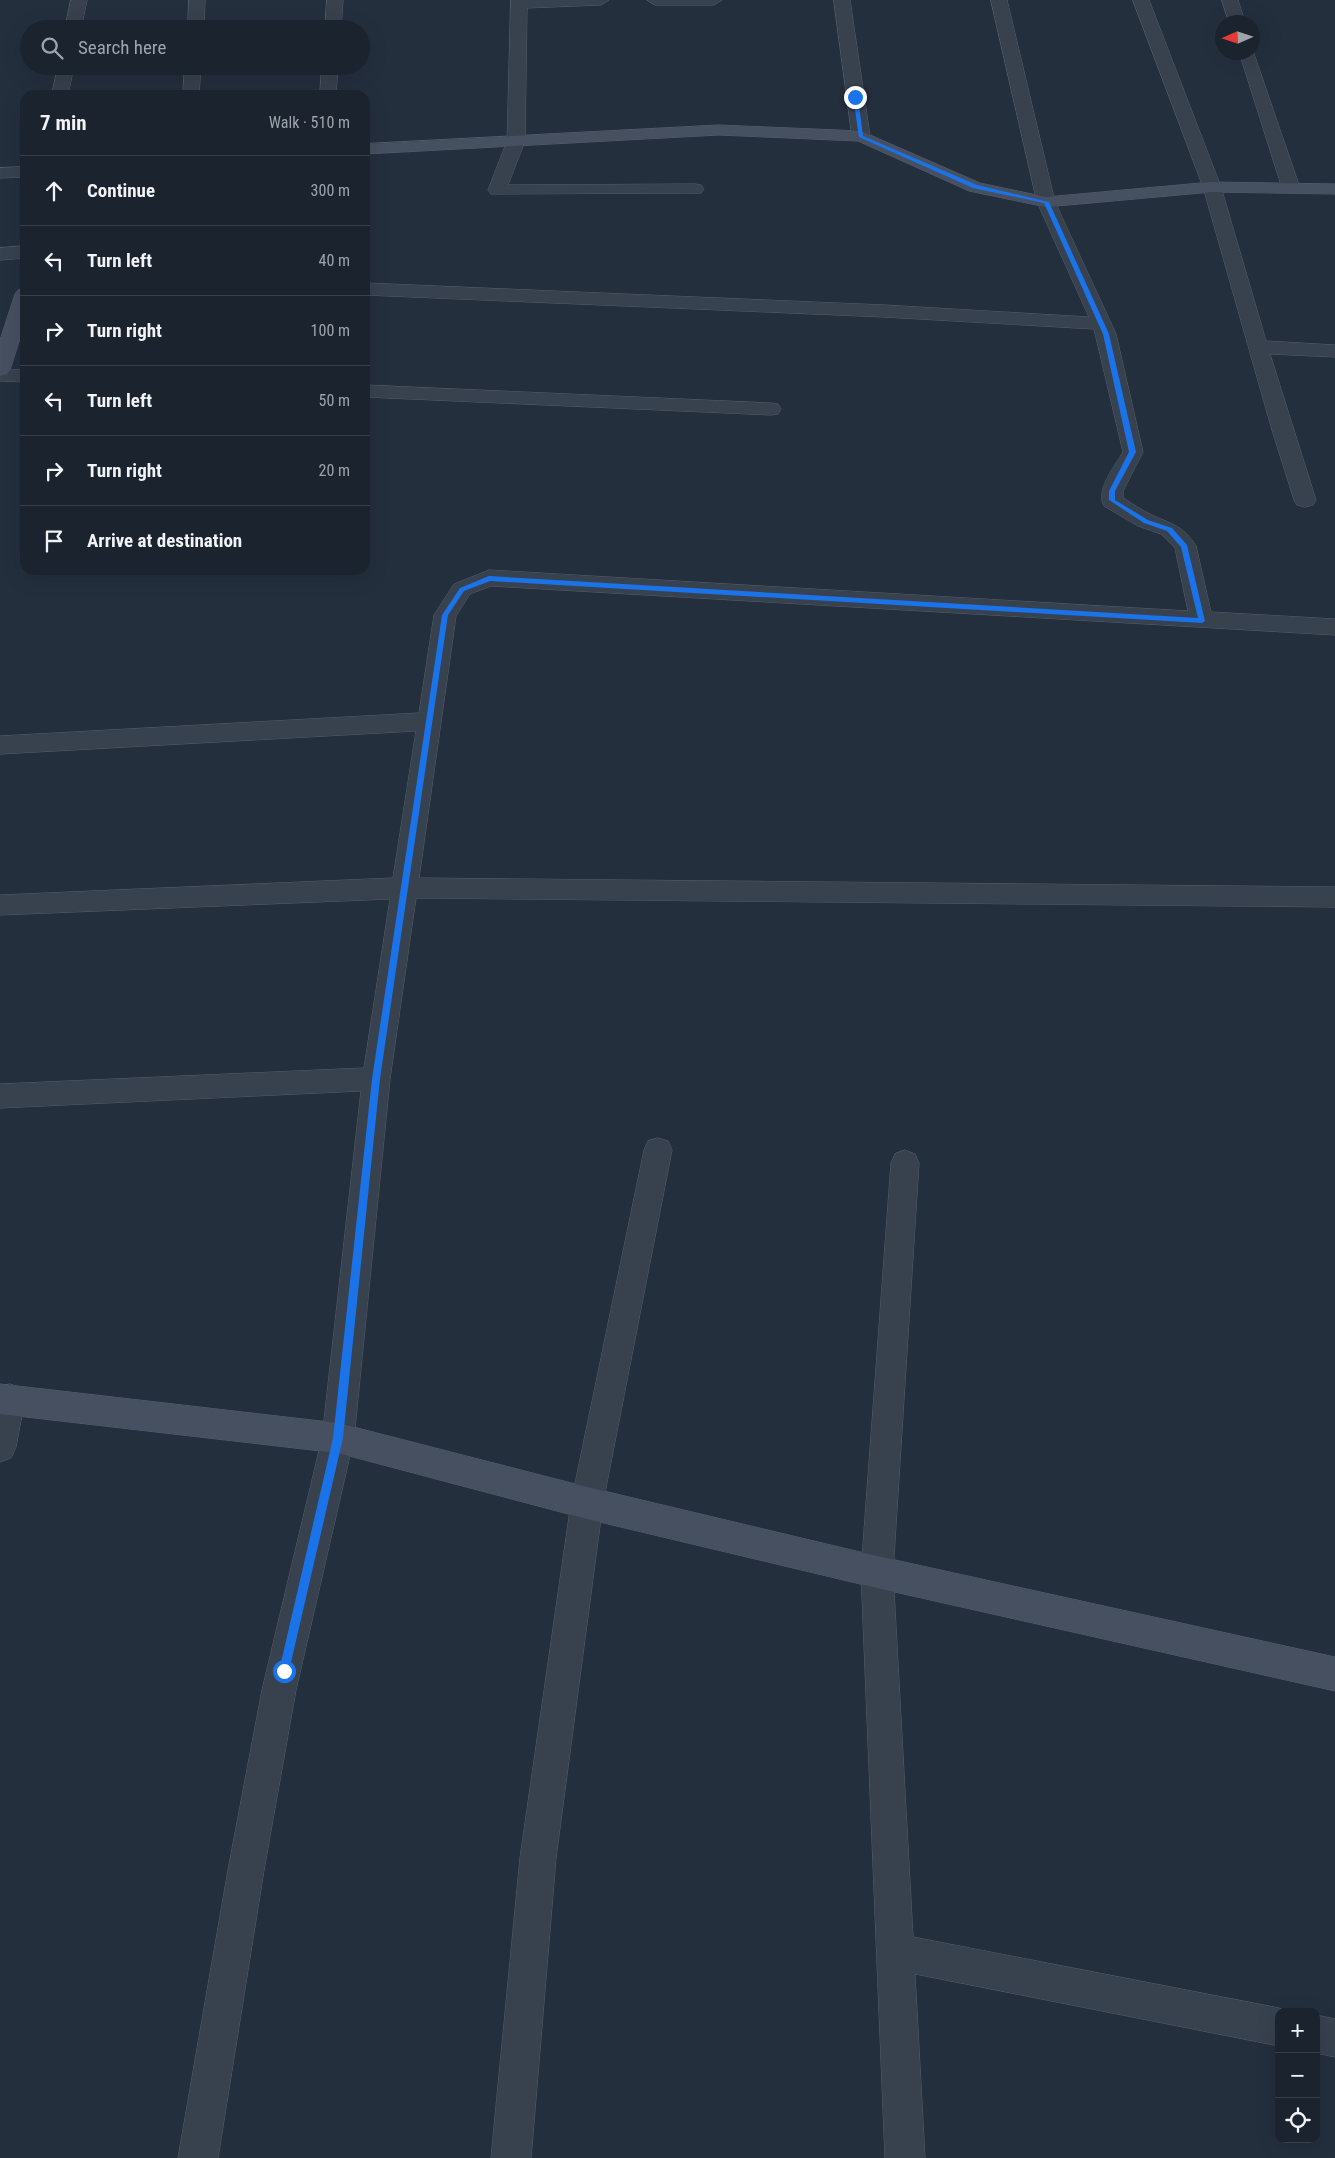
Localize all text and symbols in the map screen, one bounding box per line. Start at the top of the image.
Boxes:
north arrow [1215,15,1260,60]
search box [20,20,370,75]
icon: search [38,34,66,62]
text: Search here [78,36,166,59]
route end [844,86,867,109]
text: 7 min [40,111,87,135]
text: Walk · 510 m [269,113,350,132]
icon: ahead [40,177,68,205]
text: Continue [87,179,155,202]
text: 300 m [311,181,350,200]
icon: left [40,247,68,275]
text: Turn left [87,249,152,272]
text: 40 m [318,251,350,270]
icon: right [40,317,68,345]
text: Turn right [87,319,162,342]
text: 100 m [311,321,350,340]
icon: left [40,387,68,415]
text: Turn left [87,389,152,412]
text: 50 m [318,391,350,410]
icon: right [40,457,68,485]
text: Turn right [87,459,162,482]
text: 20 m [318,461,350,480]
icon: arrive [40,527,68,555]
text: Arrive at destination [87,529,242,552]
route start [273,1660,296,1683]
map controls [1275,2008,1320,2143]
button: + [1275,2008,1320,2053]
button: − [1275,2053,1320,2098]
button: locate [1275,2098,1320,2143]

